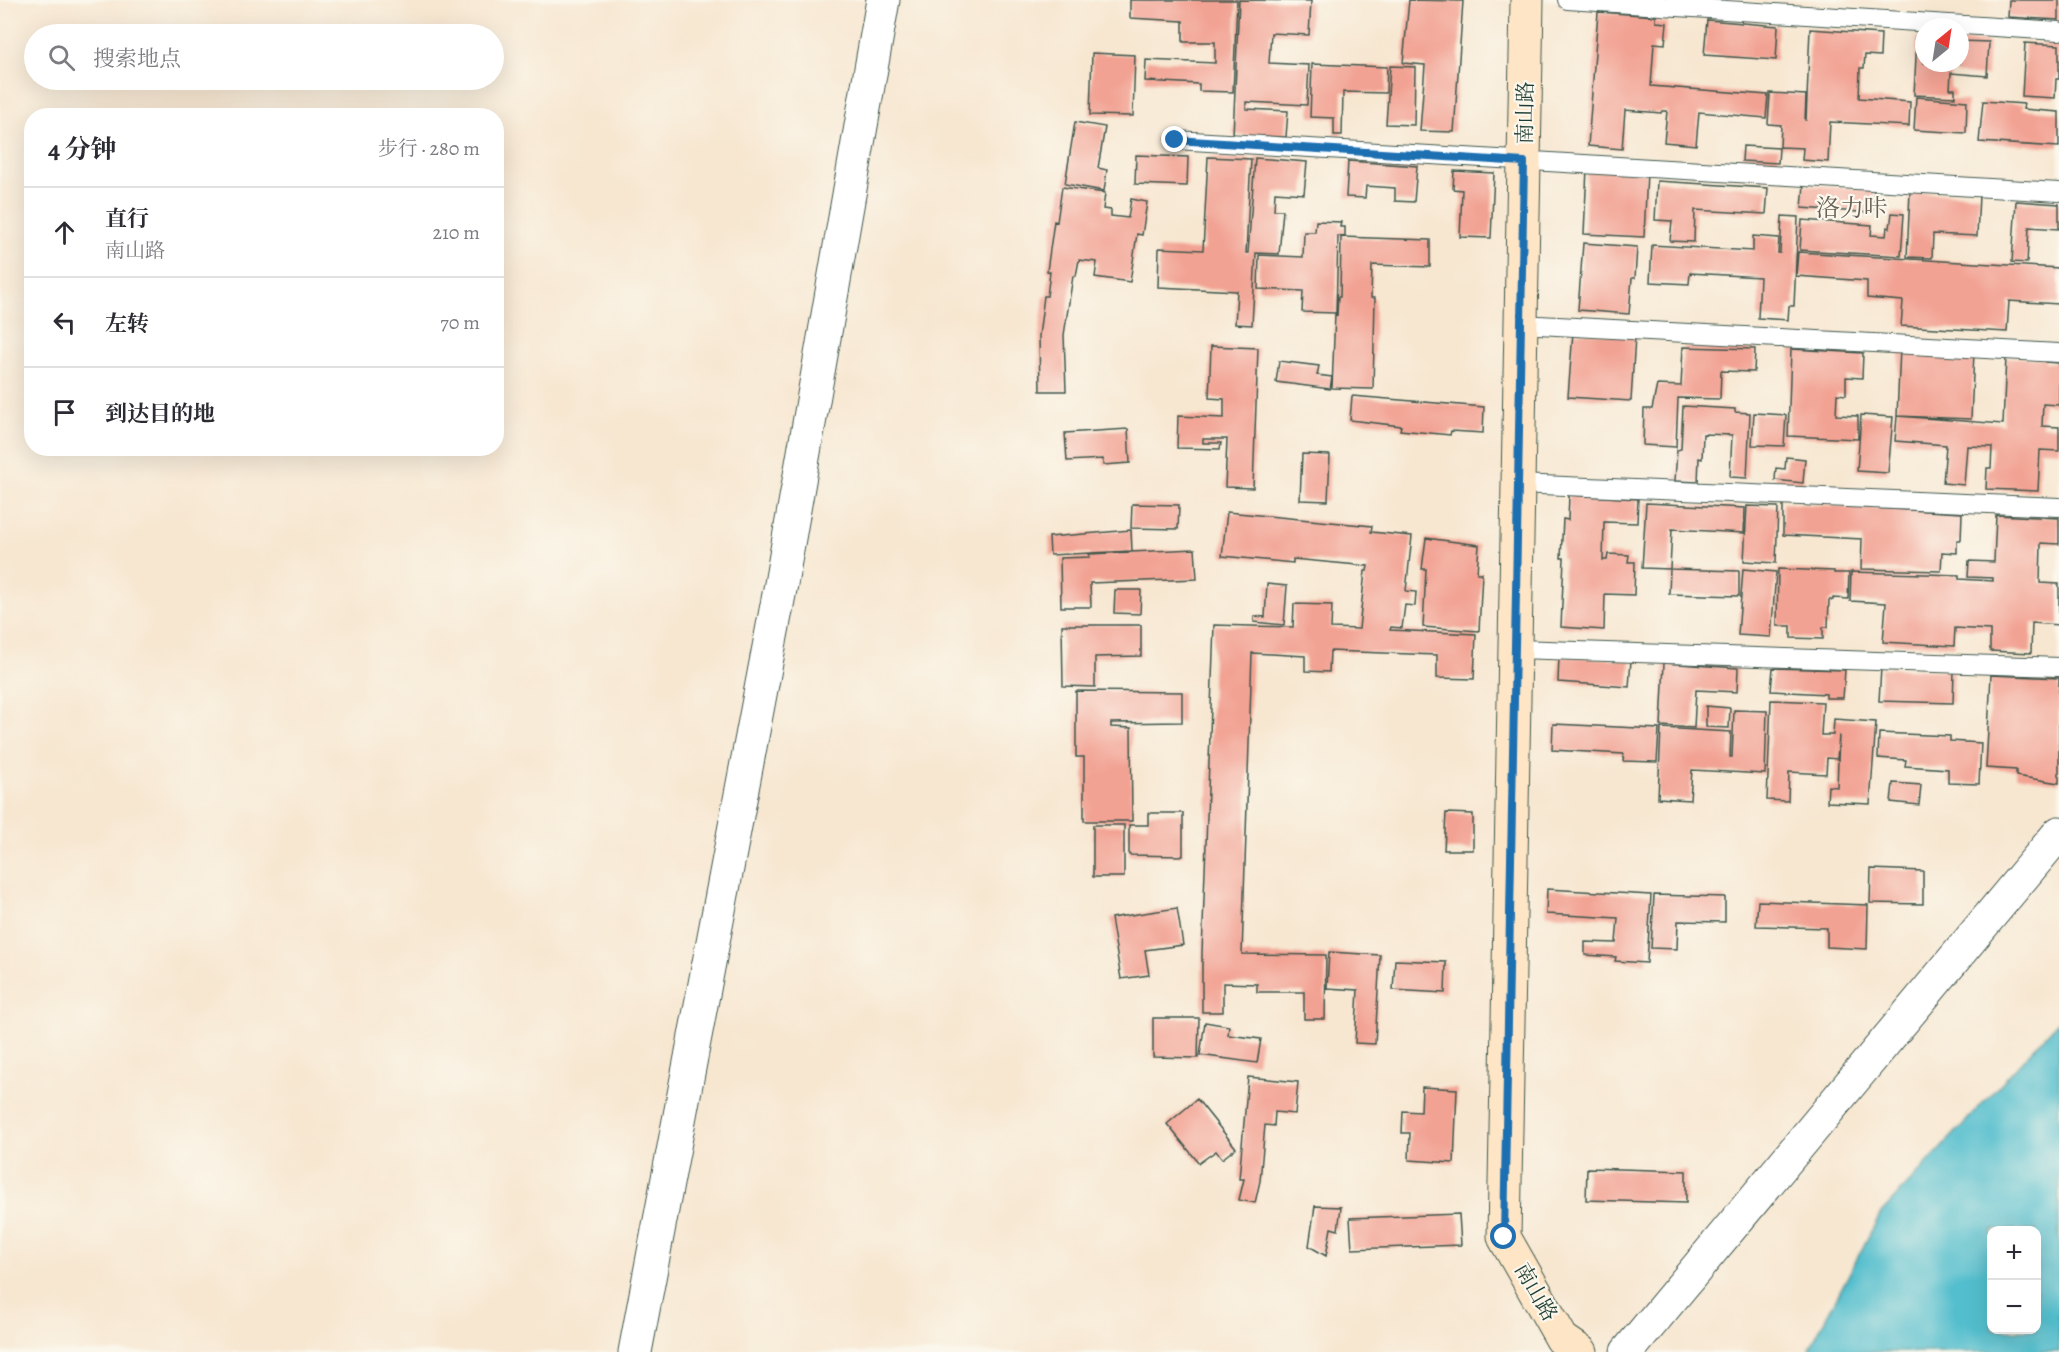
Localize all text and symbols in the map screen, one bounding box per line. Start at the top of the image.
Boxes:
north arrow [1915,18,1969,72]
search box [24,24,504,90]
icon: search [45,41,78,74]
text: 搜索地点 [93,44,181,74]
street label: 南山路 [1510,81,1540,145]
route end [1161,126,1187,152]
text: 4 分钟 [48,132,117,167]
text: 步行 · 280 m [378,135,480,162]
district label: 洛力咔 [1816,192,1888,224]
text: 直行 [105,204,149,234]
icon: ahead [48,216,81,249]
text: 210 m [432,219,480,246]
text: 南山路 [105,237,165,264]
icon: left [48,306,81,339]
text: 左转 [105,309,149,339]
text: 70 m [440,309,480,336]
icon: arrive [48,396,81,429]
text: 到达目的地 [105,399,215,429]
route start [1490,1223,1516,1249]
map controls [1987,1226,2041,1334]
button: + [1987,1226,2041,1280]
street label: 南山路 [1508,1258,1564,1326]
button: − [1987,1280,2041,1334]

